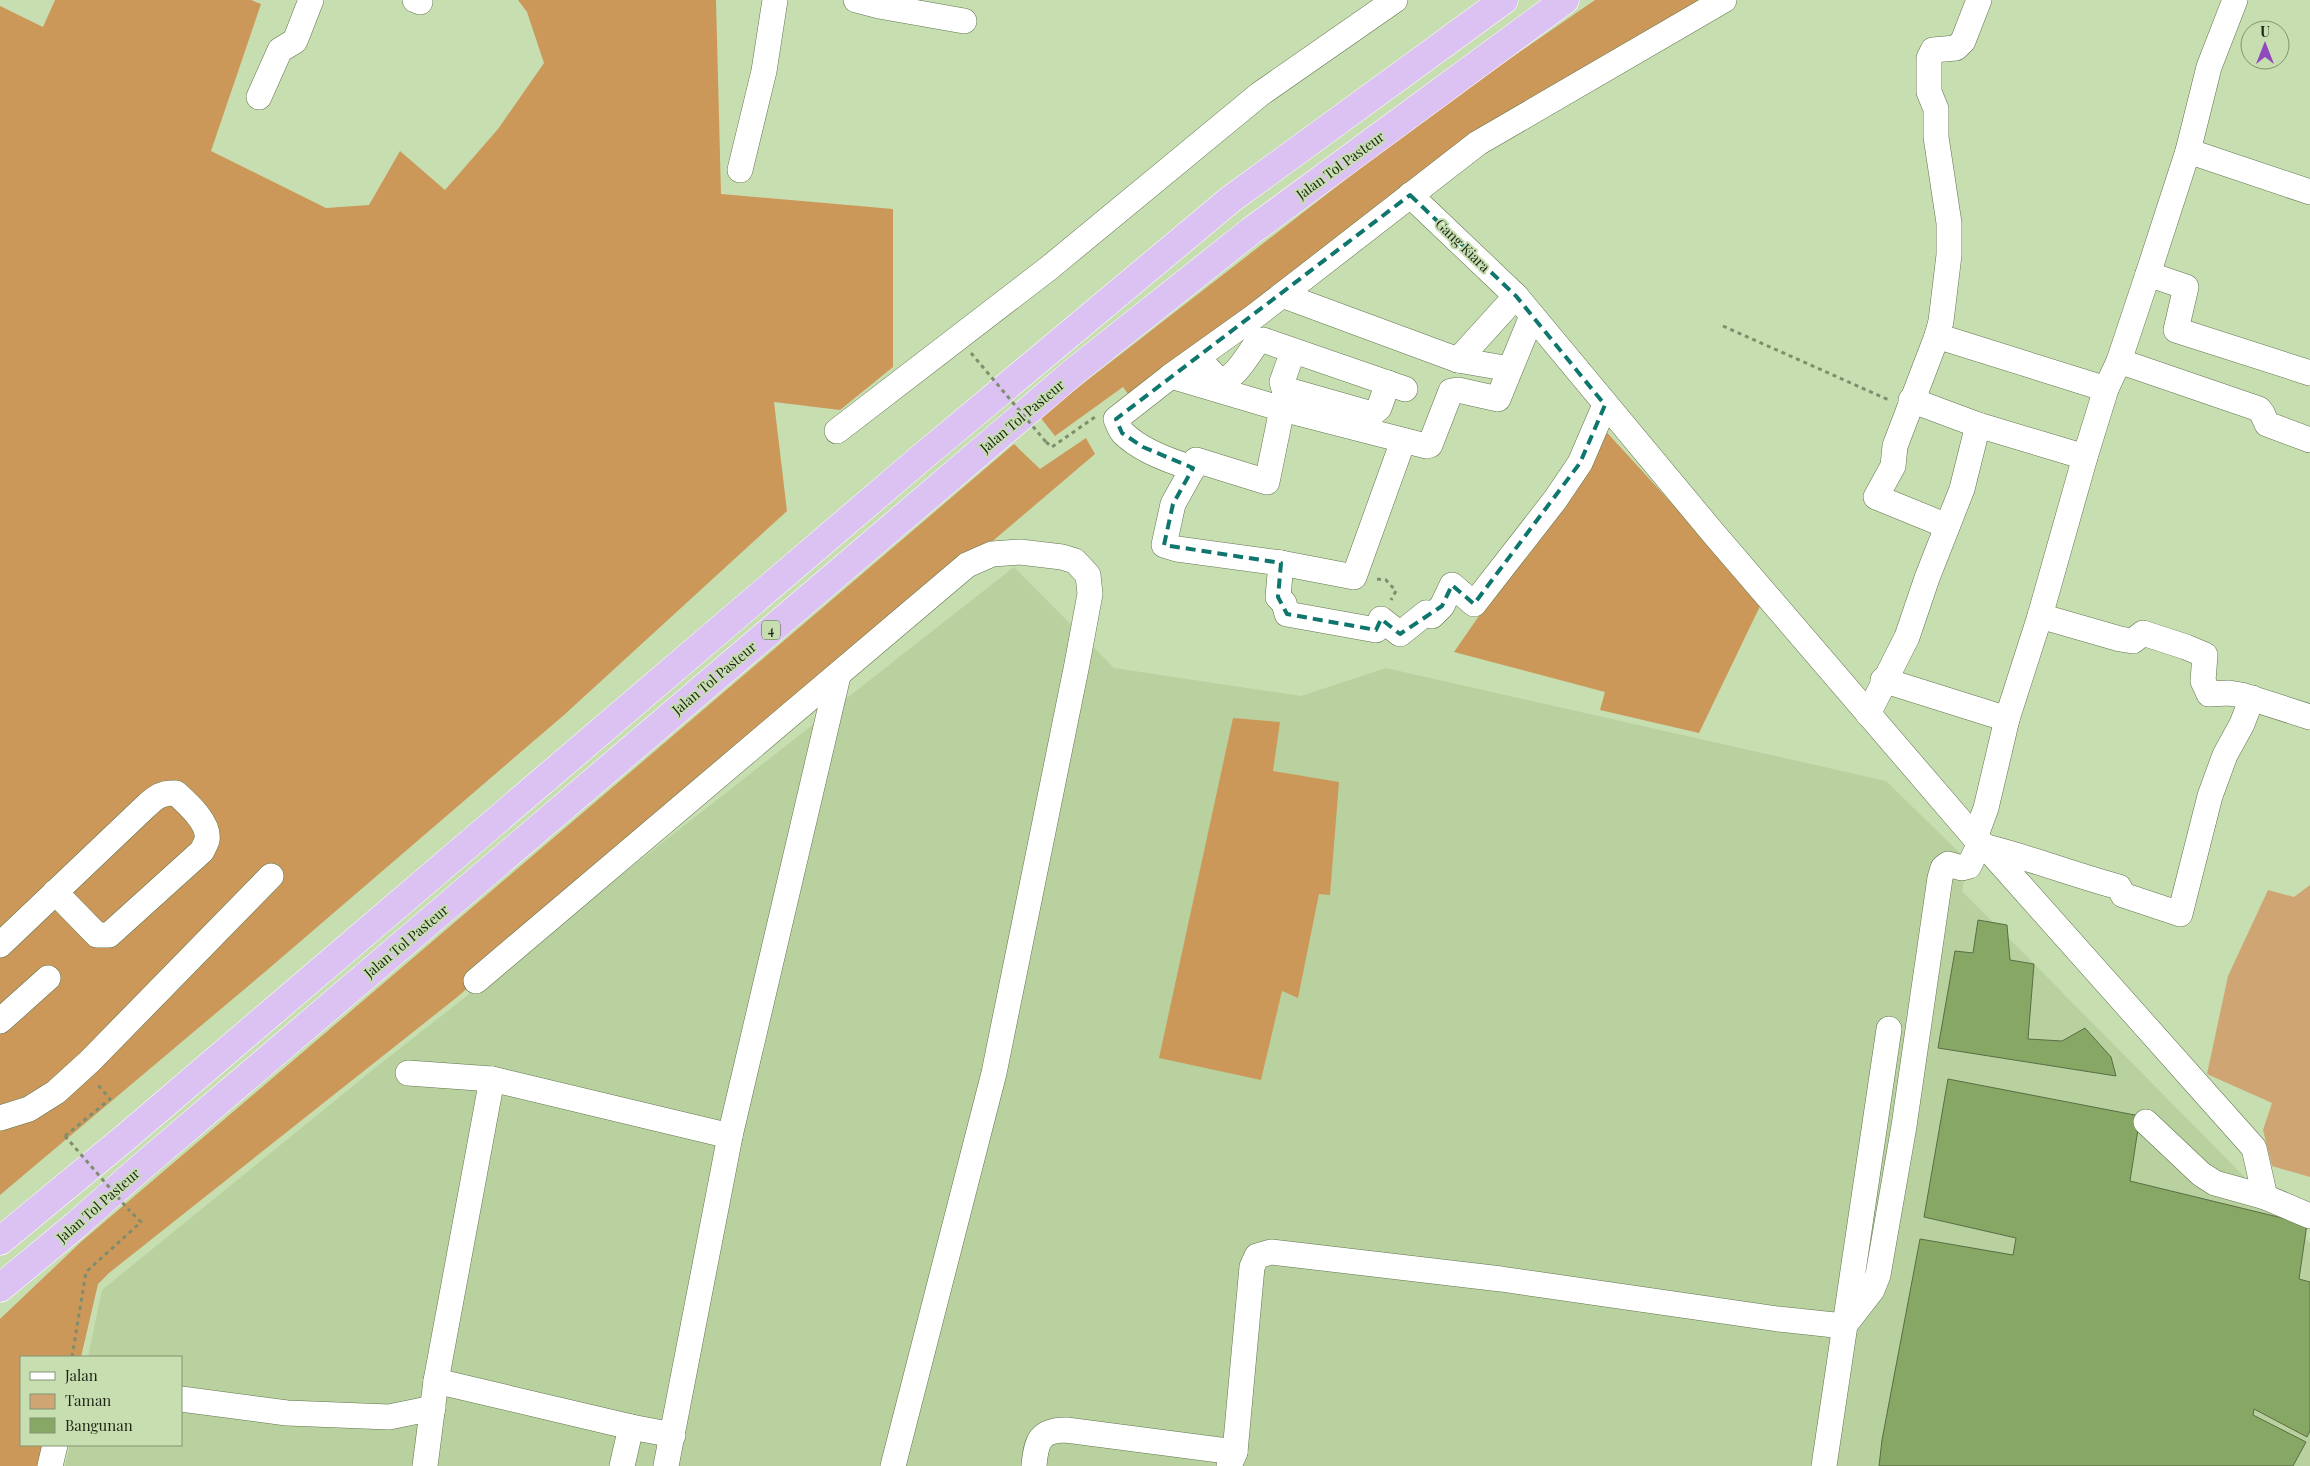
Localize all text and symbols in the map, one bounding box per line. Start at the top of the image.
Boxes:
north arrow [2240,20,2290,70]
text: U [2260,22,2270,41]
street label: Jalan Tol Pasteur [1291,126,1388,204]
street label: Gang Kiara [1431,214,1495,276]
street label: Jalan Tol Pasteur [975,375,1069,458]
road number: 4 [762,620,780,640]
street label: Jalan Tol Pasteur [667,637,761,720]
street label: Jalan Tol Pasteur [359,900,453,983]
street label: Jalan Tol Pasteur [52,1163,144,1247]
legend [20,1356,182,1446]
text: Jalan [64,1365,98,1385]
text: Taman [65,1390,111,1410]
text: Bangunan [65,1415,133,1435]

